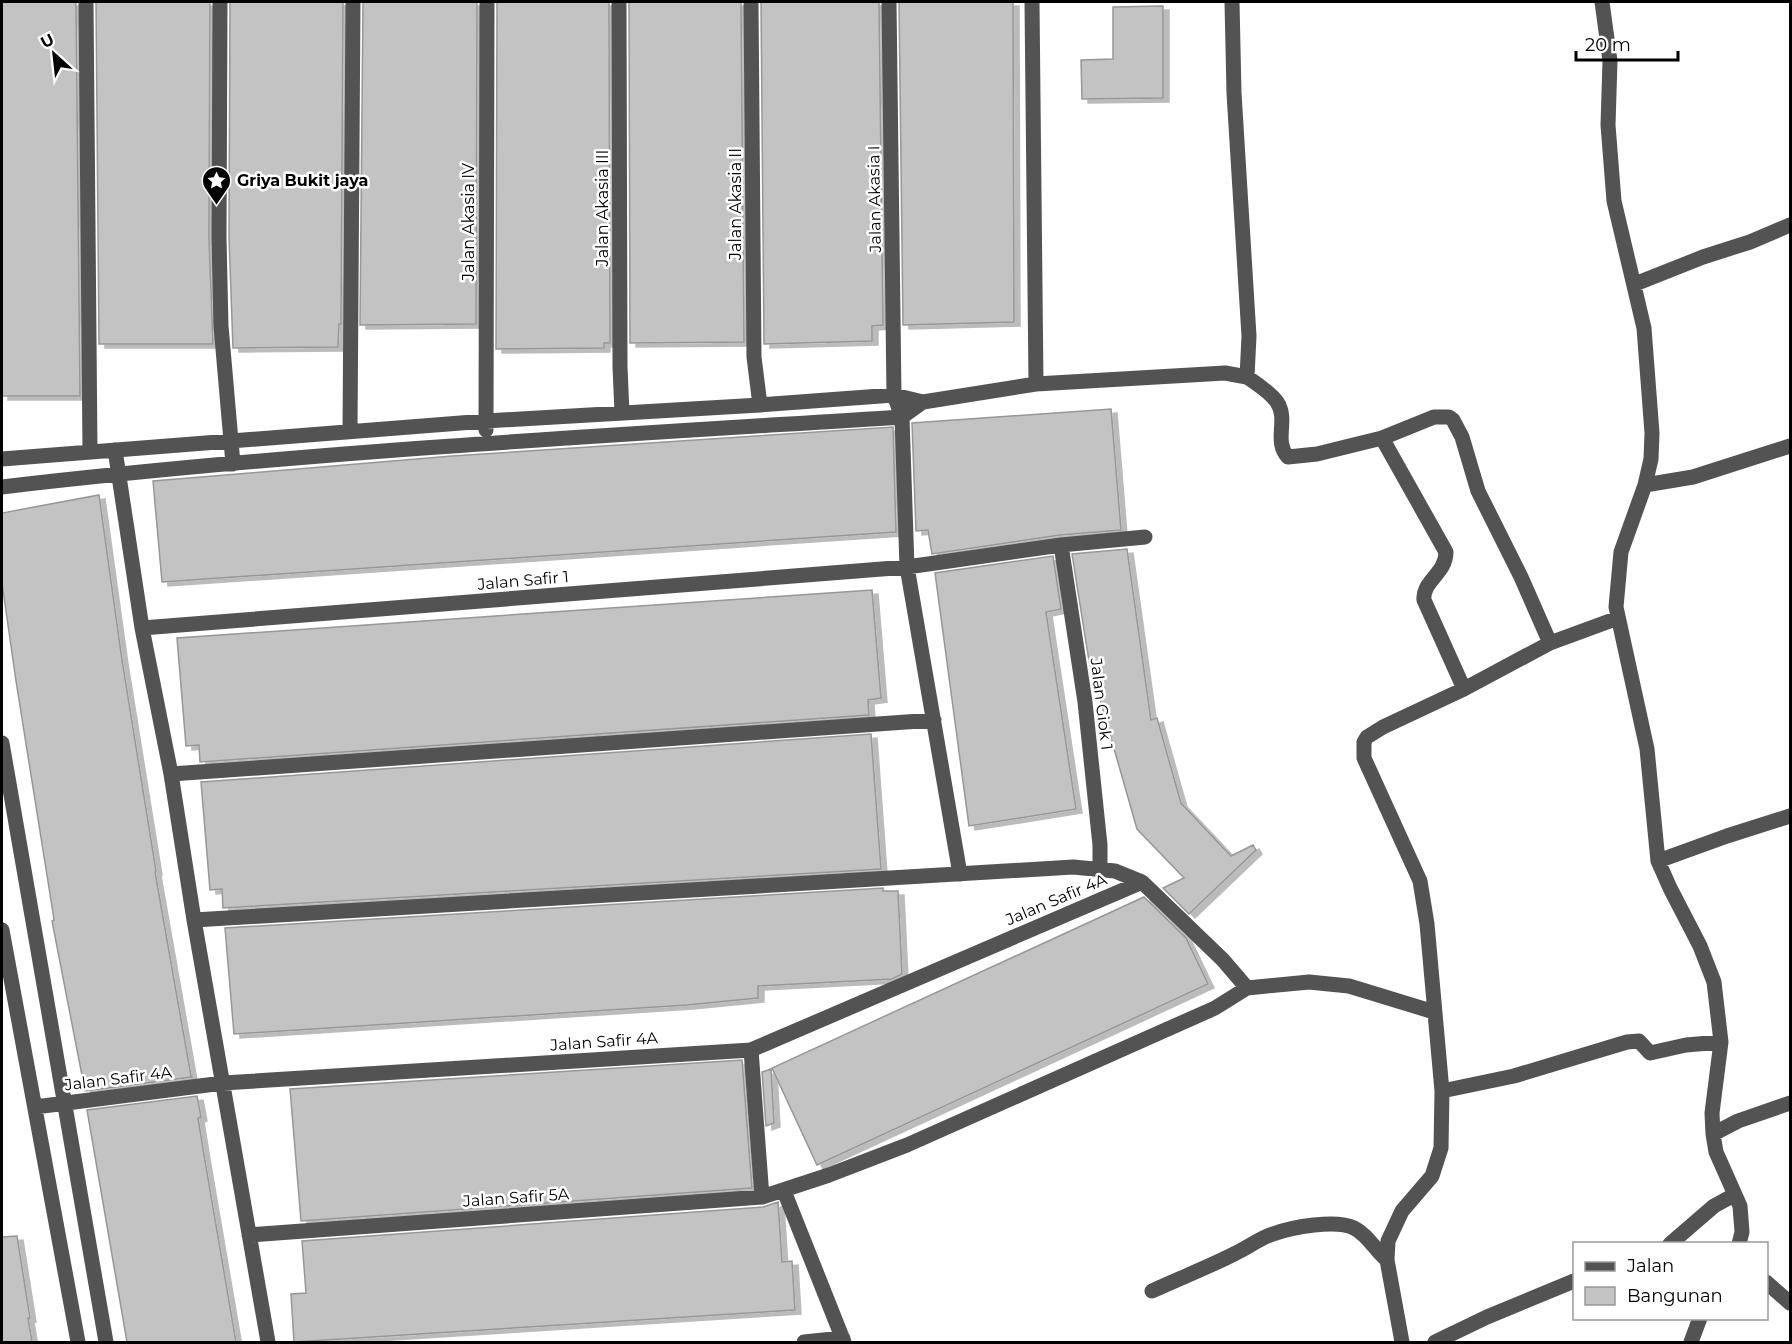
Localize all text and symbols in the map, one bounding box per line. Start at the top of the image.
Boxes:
north arrow [24,24,84,84]
scale bar [1576,24,1678,62]
text: U [37,30,57,52]
text: 20 m [1585,34,1631,56]
street label: Jalan Akasia I [864,145,885,254]
street label: Jalan Akasia II [726,148,745,261]
street label: Jalan Akasia III [593,150,612,267]
street label: Jalan Akasia IV [459,162,478,282]
place icon: Griya Bukit jaya [200,164,232,206]
place label: Griya Bukit jaya [237,171,368,190]
street label: Jalan Safir 1 [476,567,570,594]
street label: Jalan Giok 1 [1086,656,1117,751]
street label: Jalan Safir 4A [1002,869,1110,930]
street label: Jalan Safir 4A [549,1028,659,1055]
street label: Jalan Safir 4A [62,1062,173,1095]
street label: Jalan Safir 5A [461,1184,570,1211]
legend [1573,1242,1768,1320]
text: Jalan [1626,1255,1674,1277]
text: Bangunan [1627,1285,1723,1307]

